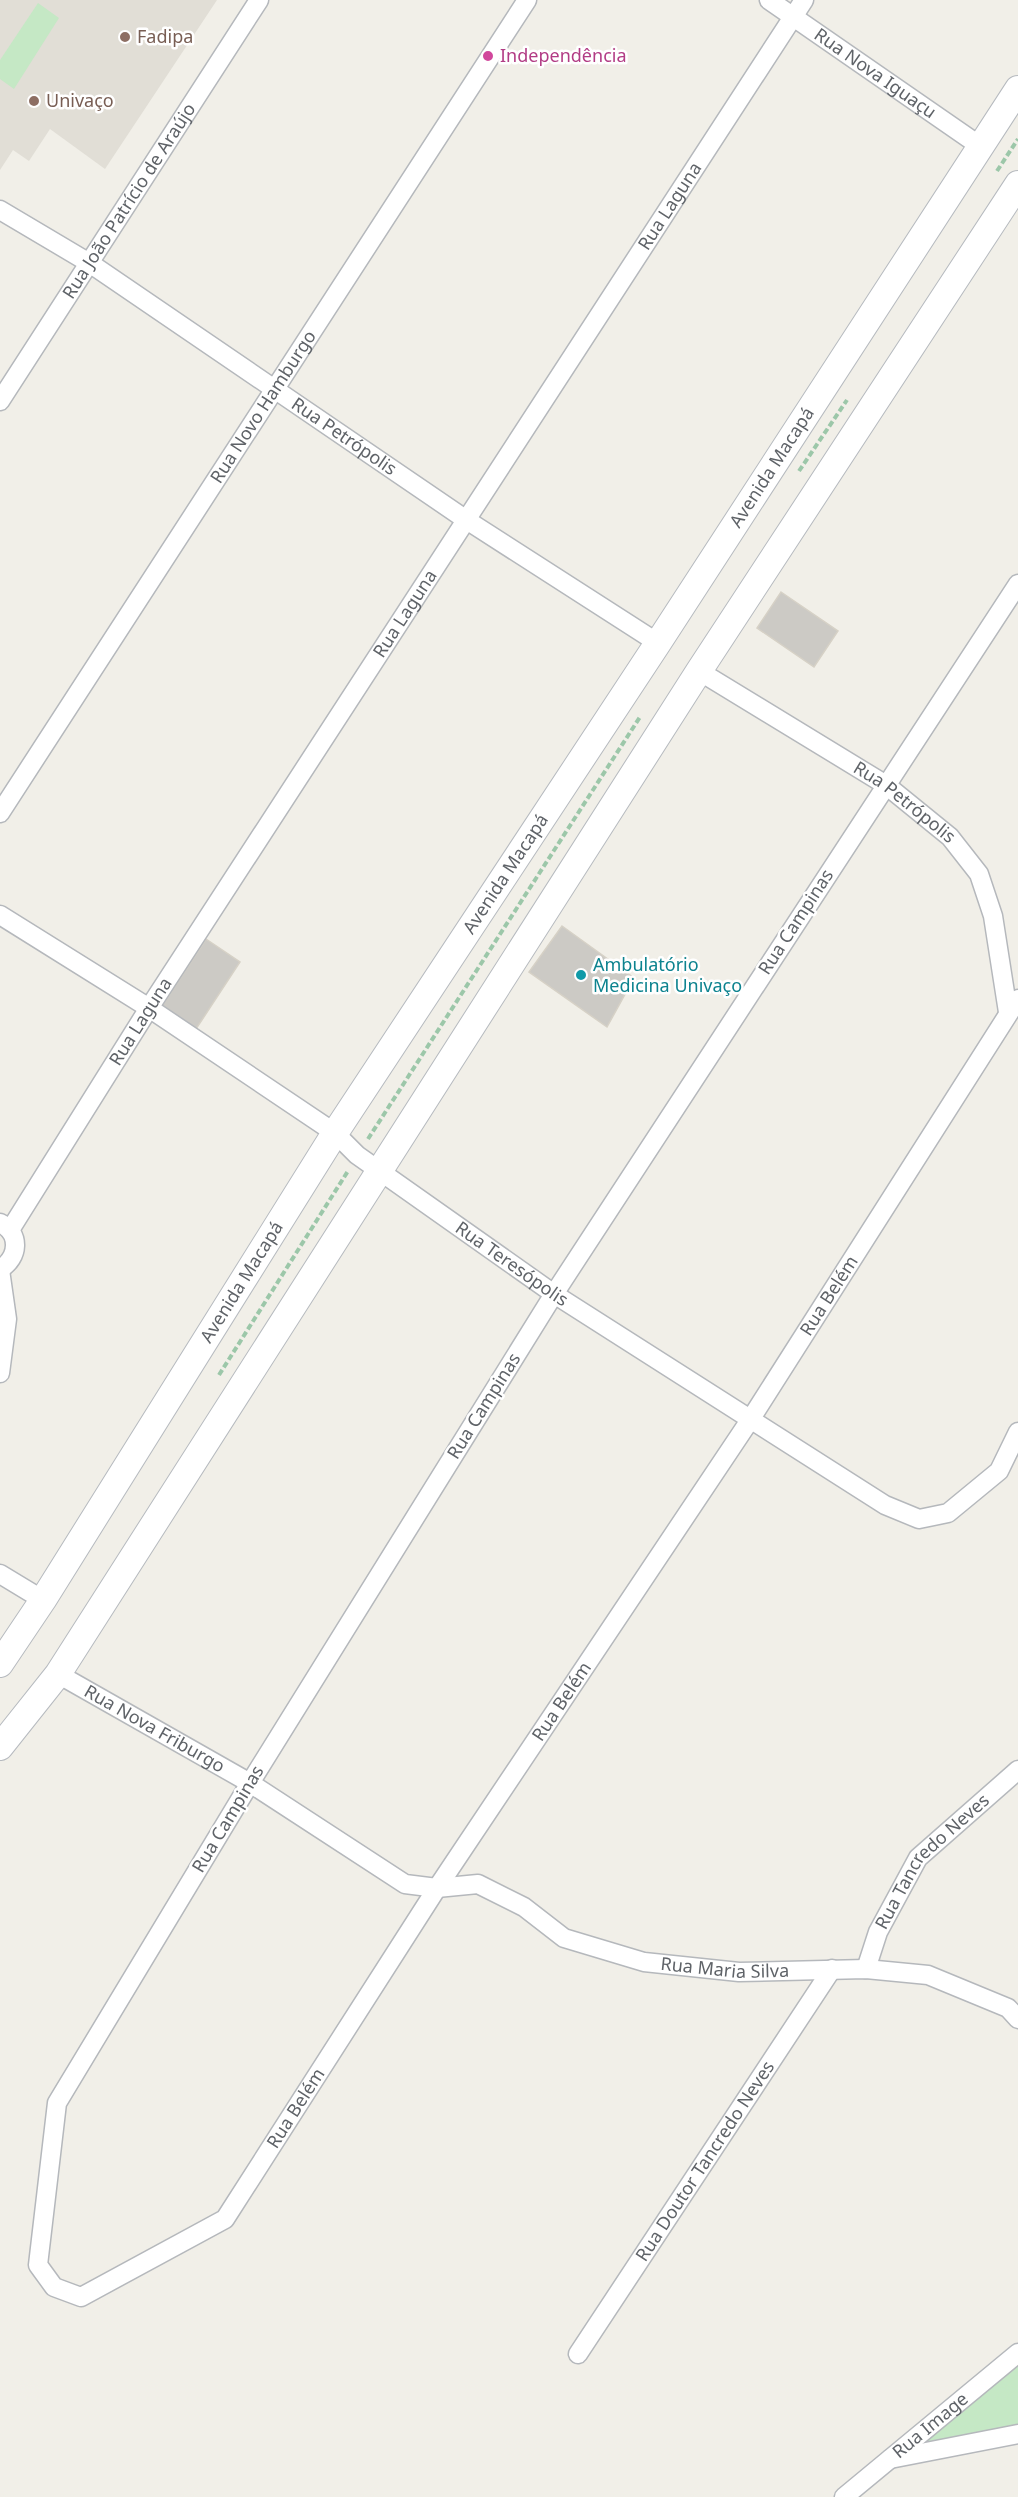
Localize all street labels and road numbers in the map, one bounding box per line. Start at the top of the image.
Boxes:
street label: Rua Nova Iguaçu [810,22,941,123]
street label: Rua João Patrício de Araújo [56,98,200,303]
street label: Rua Laguna [632,157,706,254]
street label: Rua Novo Hamburgo [204,325,321,487]
street label: Rua Petrópolis [287,391,402,480]
street label: Avenida Macapá [723,402,819,532]
street label: Rua Laguna [367,565,442,662]
street label: Rua Petrópolis [849,755,961,848]
street label: Avenida Macapá [457,809,553,938]
street label: Rua Campinas [752,864,838,979]
street label: Rua Laguna [103,972,177,1070]
street label: Rua Teresópolis [451,1215,573,1311]
street label: Avenida Macapá [194,1216,288,1347]
street label: Rua Belém [794,1250,863,1340]
street label: Rua Campinas [441,1348,525,1463]
street label: Rua Belém [526,1657,596,1745]
street label: Rua Nova Friburgo [80,1678,230,1777]
street label: Rua Campinas [186,1760,269,1877]
street label: Rua Tancredo Neves [869,1788,994,1933]
street label: Rua Maria Silva [660,1951,789,1983]
street label: Rua Doutor Tancredo Neves [629,2056,779,2266]
street label: Rua Belém [261,2063,330,2152]
street label: Rua Image [887,2386,973,2463]

